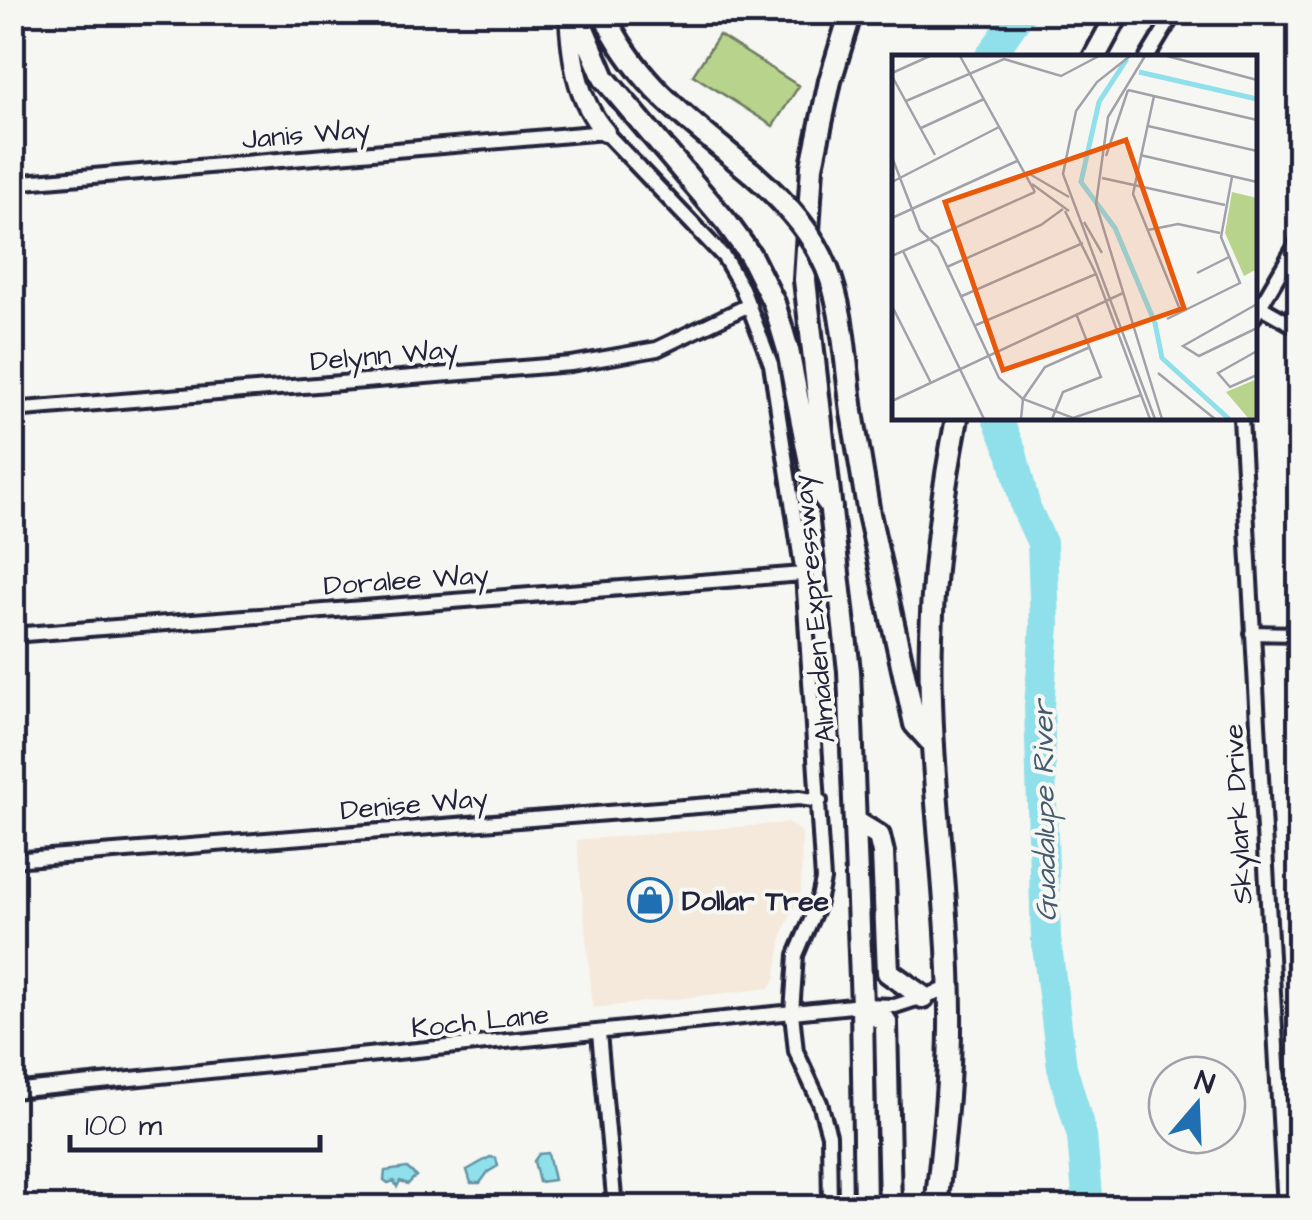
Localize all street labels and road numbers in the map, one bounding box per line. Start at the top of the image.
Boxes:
street label: Janis Way [240,109,372,162]
street label: Delynn Way [309,330,460,383]
street label: Almaden Expressway [783,473,848,745]
street label: Doralee Way [322,555,490,608]
street label: Skylark Drive [1214,723,1265,905]
street label: Denise Way [339,779,490,832]
street label: Koch Lane [409,995,551,1048]

